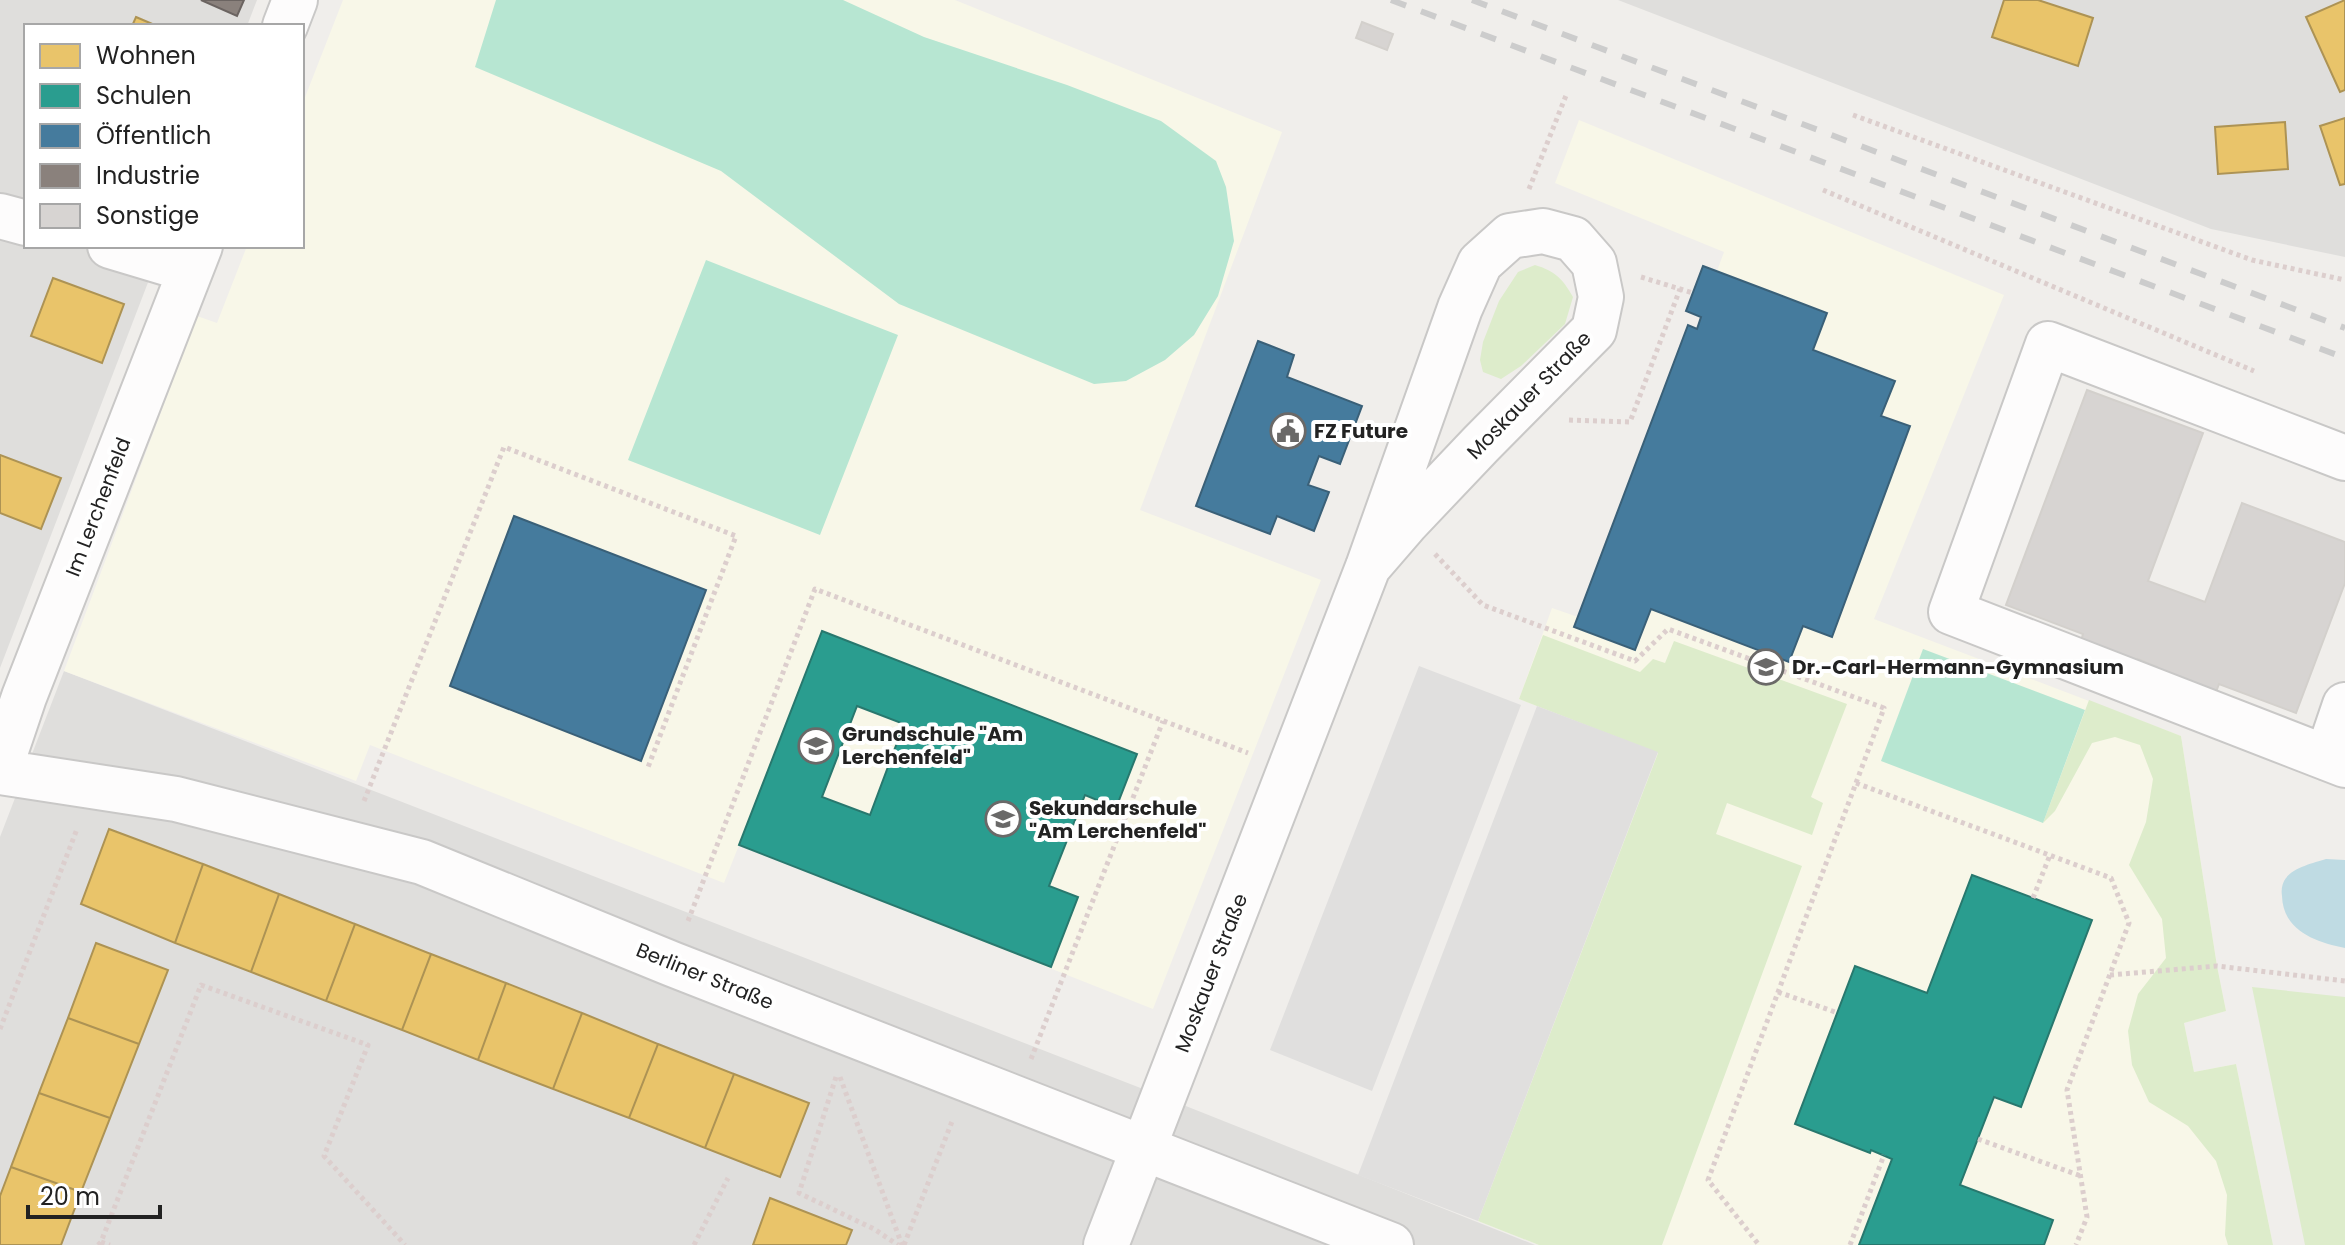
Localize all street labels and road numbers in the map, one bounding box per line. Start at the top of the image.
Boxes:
street label: Moskauer Straße [1460,325,1598,465]
street label: Im Lerchenfeld [59,433,137,581]
street label: Moskauer Straße [1168,889,1254,1057]
street label: Berliner Straße [632,936,778,1016]

